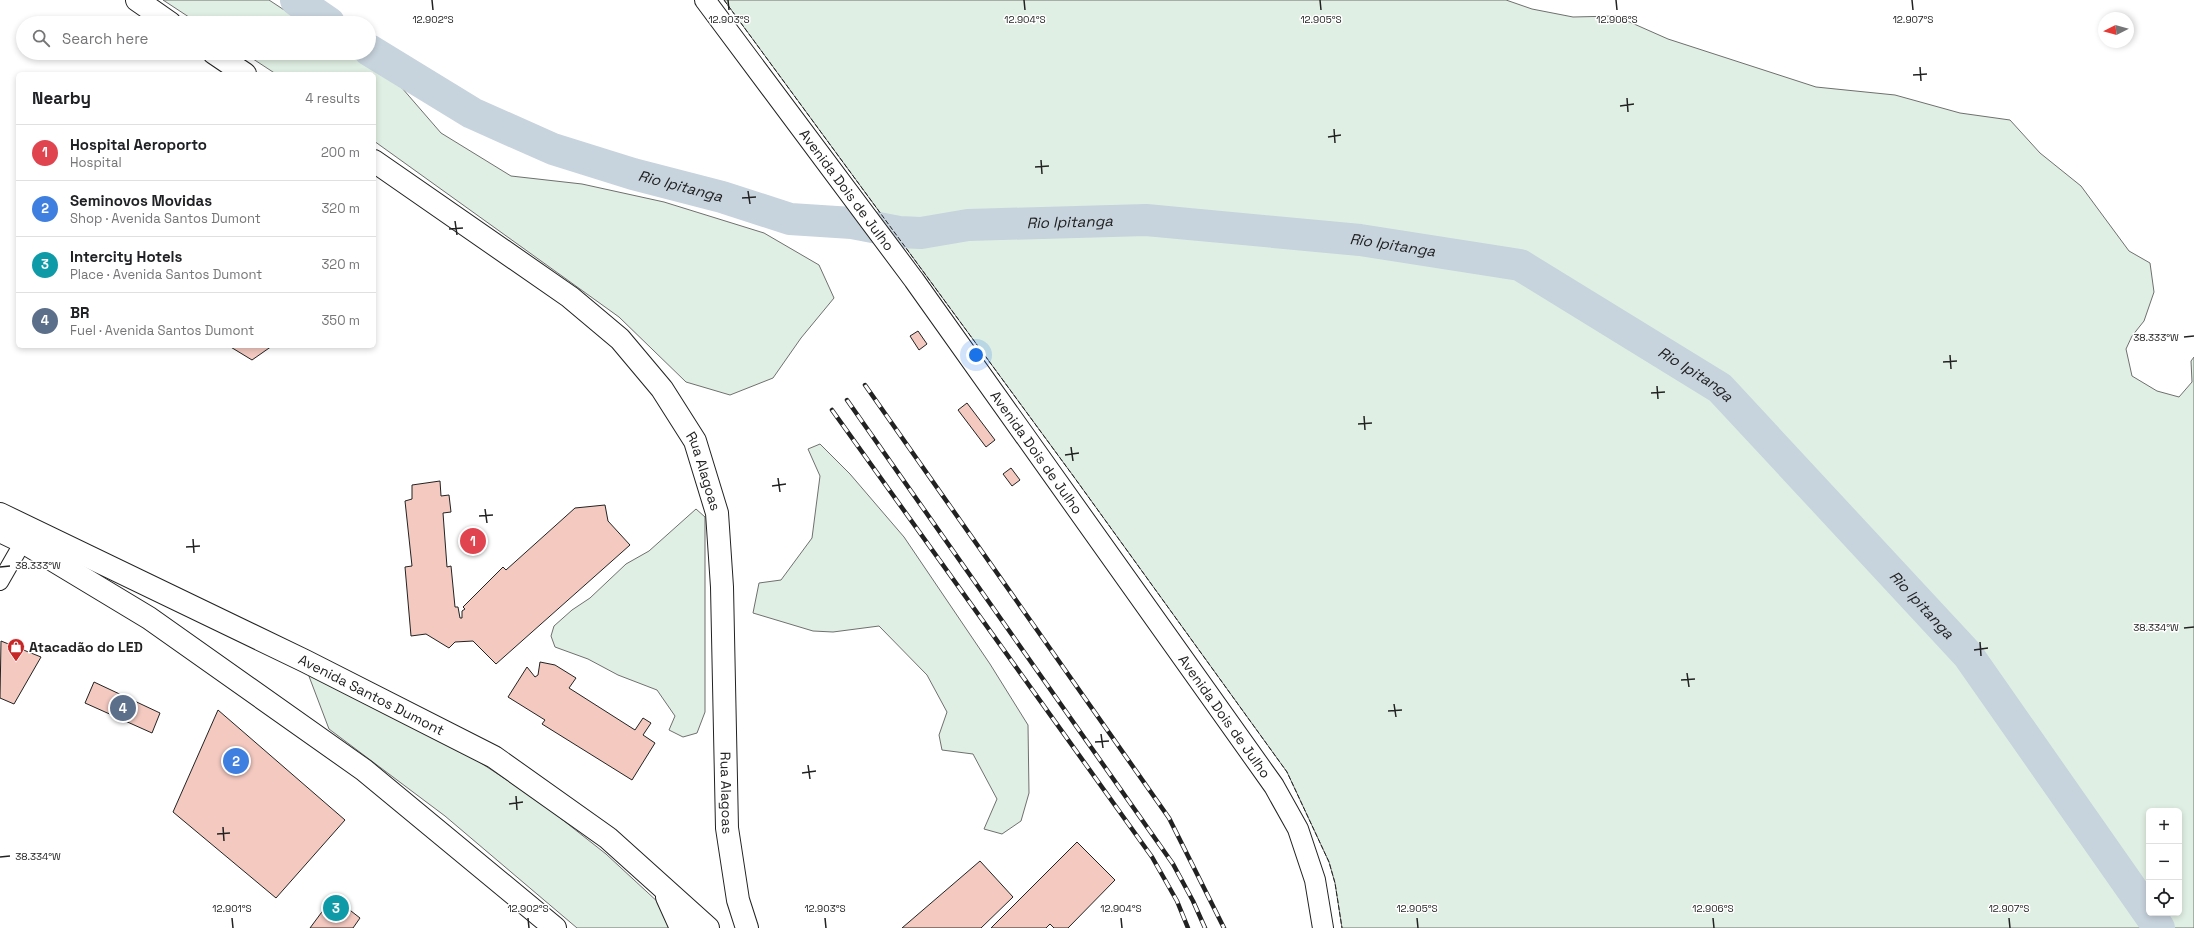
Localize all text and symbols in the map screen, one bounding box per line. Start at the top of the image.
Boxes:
north arrow [2098,12,2134,48]
text: 12.902°S [412,13,454,26]
text: 12.903°S [708,13,750,26]
text: 12.904°S [1004,13,1046,26]
text: 12.905°S [1300,13,1342,26]
text: 12.906°S [1596,13,1638,26]
text: 12.907°S [1893,13,1933,26]
search box [16,16,376,60]
icon: search [30,27,52,49]
text: Search here [62,29,148,48]
text: Nearby [32,87,91,109]
text: 4 results [305,90,360,107]
street label: Avenida Dois de Julho [795,125,898,254]
text: Hospital Aeroporto [70,135,207,154]
text: 1 [42,144,48,161]
text: 200 m [321,144,360,161]
text: Hospital [70,154,122,171]
water label: Rio Ipitanga [636,166,725,206]
text: Seminovos Movidas [70,191,212,210]
text: 2 [41,200,49,217]
text: 320 m [321,200,360,217]
text: Shop · Avenida Santos Dumont [70,210,261,227]
water label: Rio Ipitanga [1026,211,1113,232]
water label: Rio Ipitanga [1349,229,1437,261]
text: Intercity Hotels [70,247,182,266]
text: 3 [41,256,49,273]
text: 320 m [321,256,360,273]
text: Place · Avenida Santos Dumont [70,266,262,283]
text: BR [70,303,89,322]
text: 4 [41,312,49,329]
text: 350 m [322,312,360,329]
text: Fuel · Avenida Santos Dumont [70,322,254,339]
text: 38.333°W [2133,331,2179,344]
water label: Rio Ipitanga [1655,342,1738,405]
your location [966,345,986,365]
street label: Avenida Dois de Julho [987,387,1087,518]
street label: Rua Alagoas [682,428,725,513]
pin: 1 [460,526,486,556]
text: 38.333°W [15,559,61,572]
water label: Rio Ipitanga [1885,566,1958,643]
text: 38.334°W [2133,621,2179,634]
shop icon: Atacadão do LED [6,637,26,662]
place label: Atacadão do LED [29,638,143,656]
street label: Avenida Santos Dumont [296,650,447,739]
street label: Avenida Dois de Julho [1174,651,1275,782]
pin: 4 [110,693,136,723]
pin: 2 [223,746,249,776]
street label: Rua Alagoas [716,752,737,835]
map controls [2146,808,2182,916]
button: + [2146,808,2182,844]
button: − [2146,844,2182,880]
text: 38.334°W [15,850,61,863]
button: locate [2146,880,2182,916]
pin: 3 [323,893,349,923]
text: 12.901°S [212,902,252,915]
text: 12.902°S [507,902,549,915]
text: 12.903°S [804,902,846,915]
text: 12.904°S [1100,902,1142,915]
text: 12.905°S [1396,902,1438,915]
text: 12.906°S [1692,902,1734,915]
text: 12.907°S [1989,902,2029,915]

